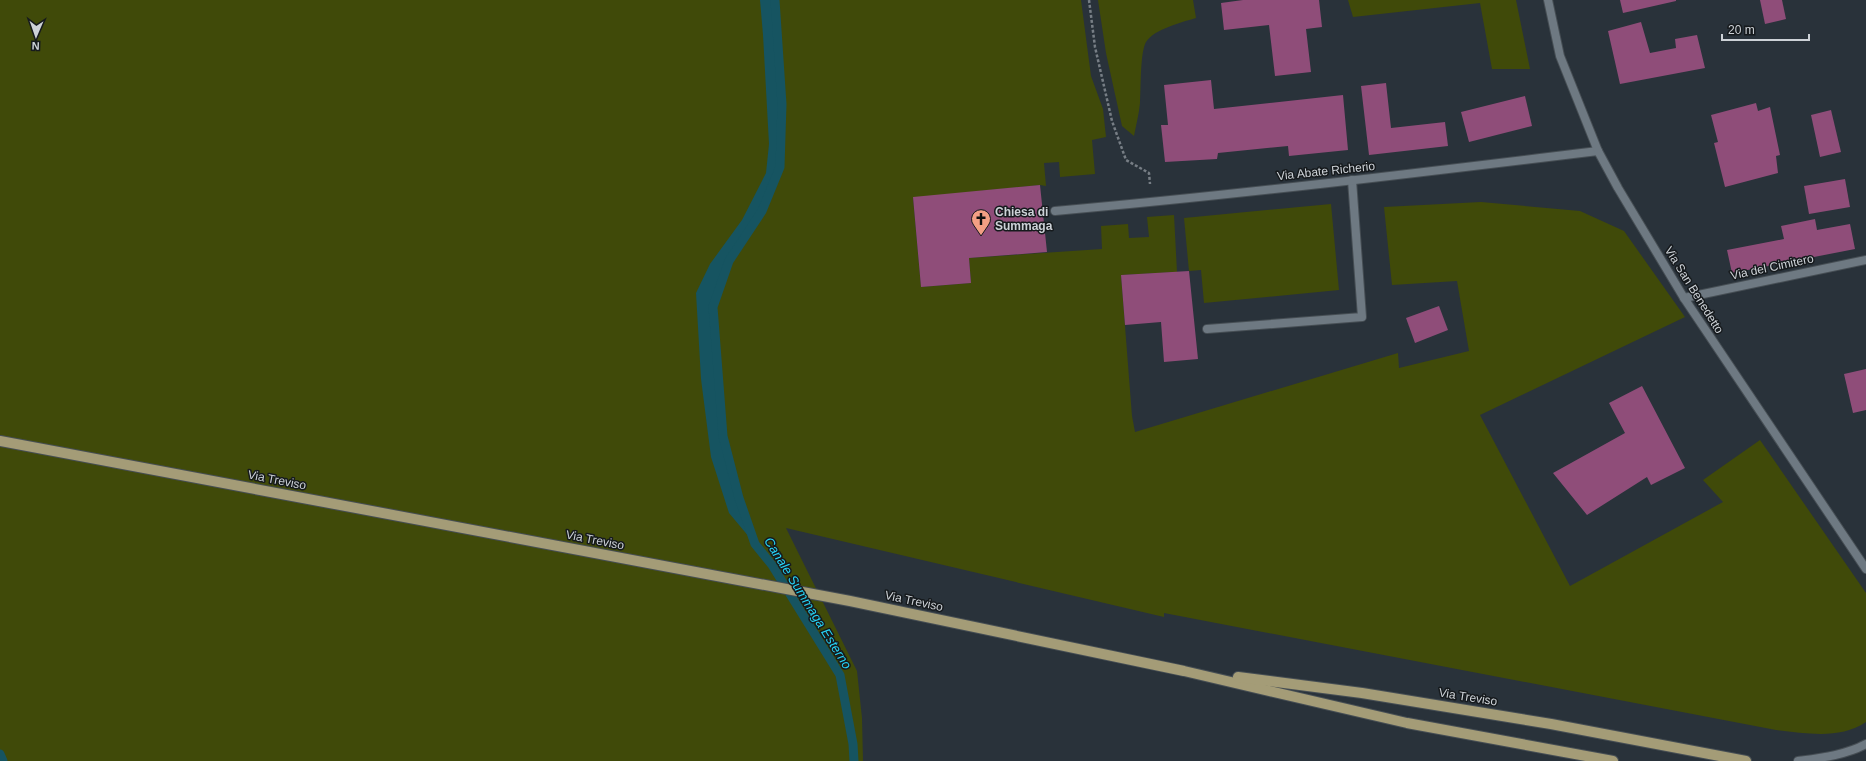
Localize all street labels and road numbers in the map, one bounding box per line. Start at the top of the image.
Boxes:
street label: Via Abate Richerio [1276,159,1376,183]
street label: Via San Benedetto [1662,244,1727,336]
street label: Via del Cimitero [1729,251,1815,283]
street label: Via Treviso [247,467,308,493]
street label: Via Treviso [565,527,626,553]
street label: Via Treviso [884,588,945,614]
street label: Via Treviso [1438,685,1499,709]

